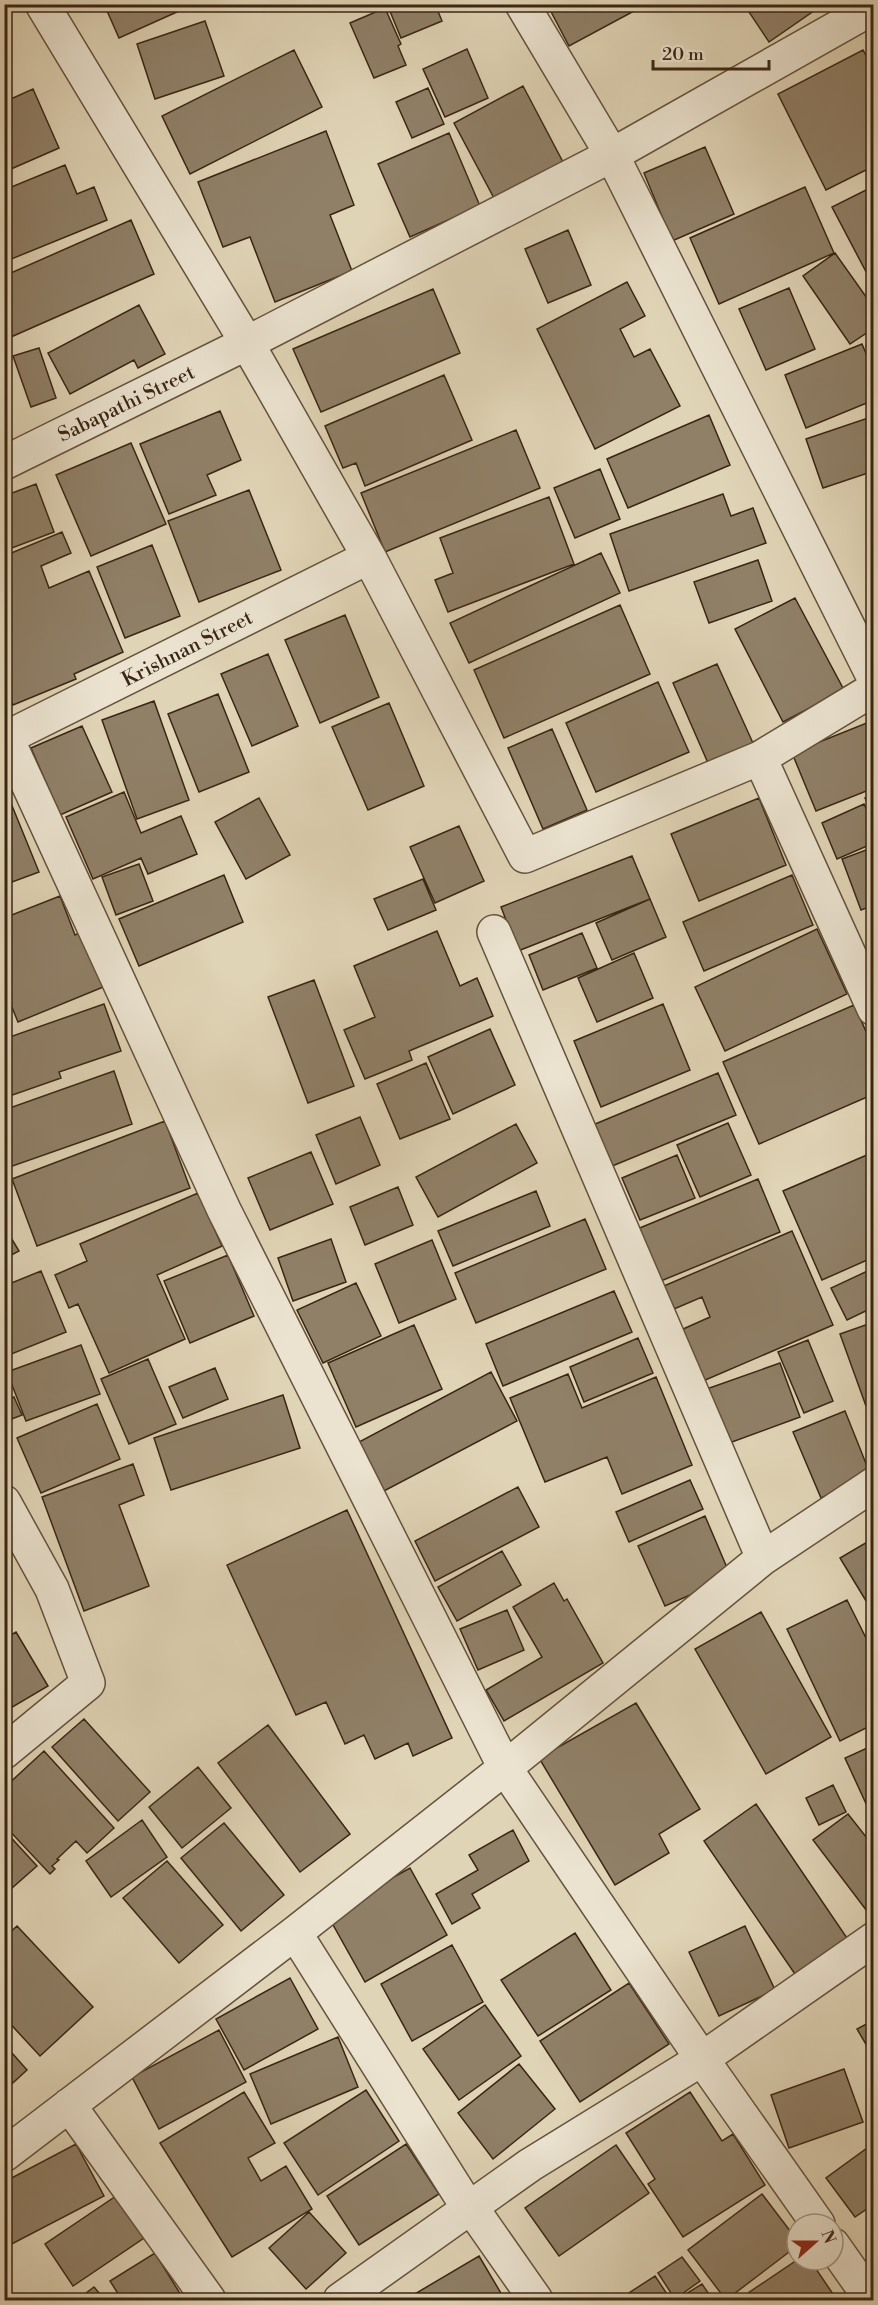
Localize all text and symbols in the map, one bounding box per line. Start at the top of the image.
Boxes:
scale bar [653,33,768,71]
text: 20 m [662,43,704,66]
street label: Sabapathi Street [54,360,199,448]
street label: Krishnan Street [118,606,257,693]
north arrow [785,2212,845,2272]
text: N [816,2227,840,2247]

